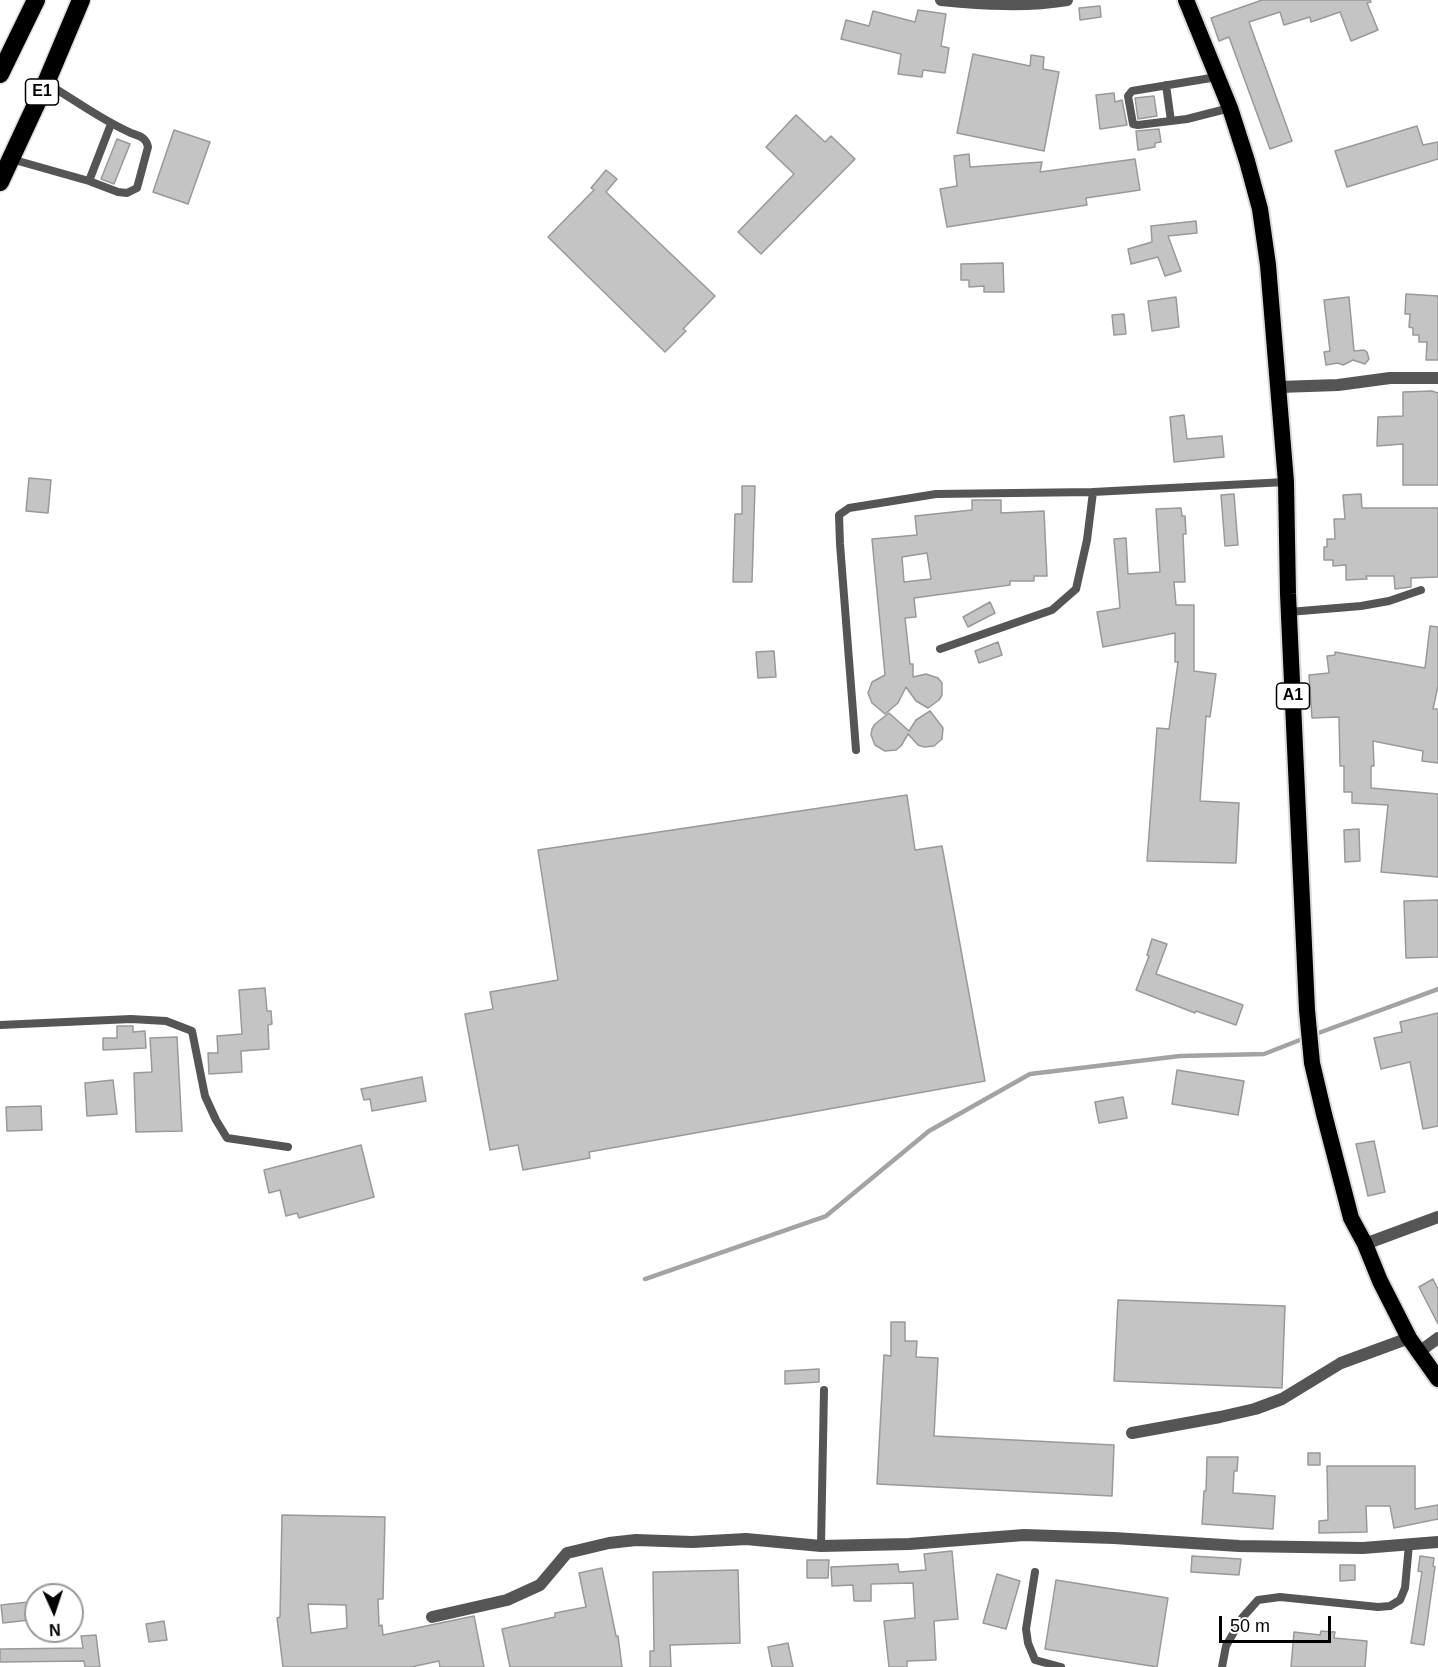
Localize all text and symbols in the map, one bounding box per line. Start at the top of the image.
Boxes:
road number: E1 [26,79,58,105]
road number: A1 [1276,683,1310,709]
north arrow [24,1583,84,1643]
scale bar [1222,1604,1334,1642]
text: 50 m [1230,1616,1270,1636]
text: N [49,1621,61,1638]

